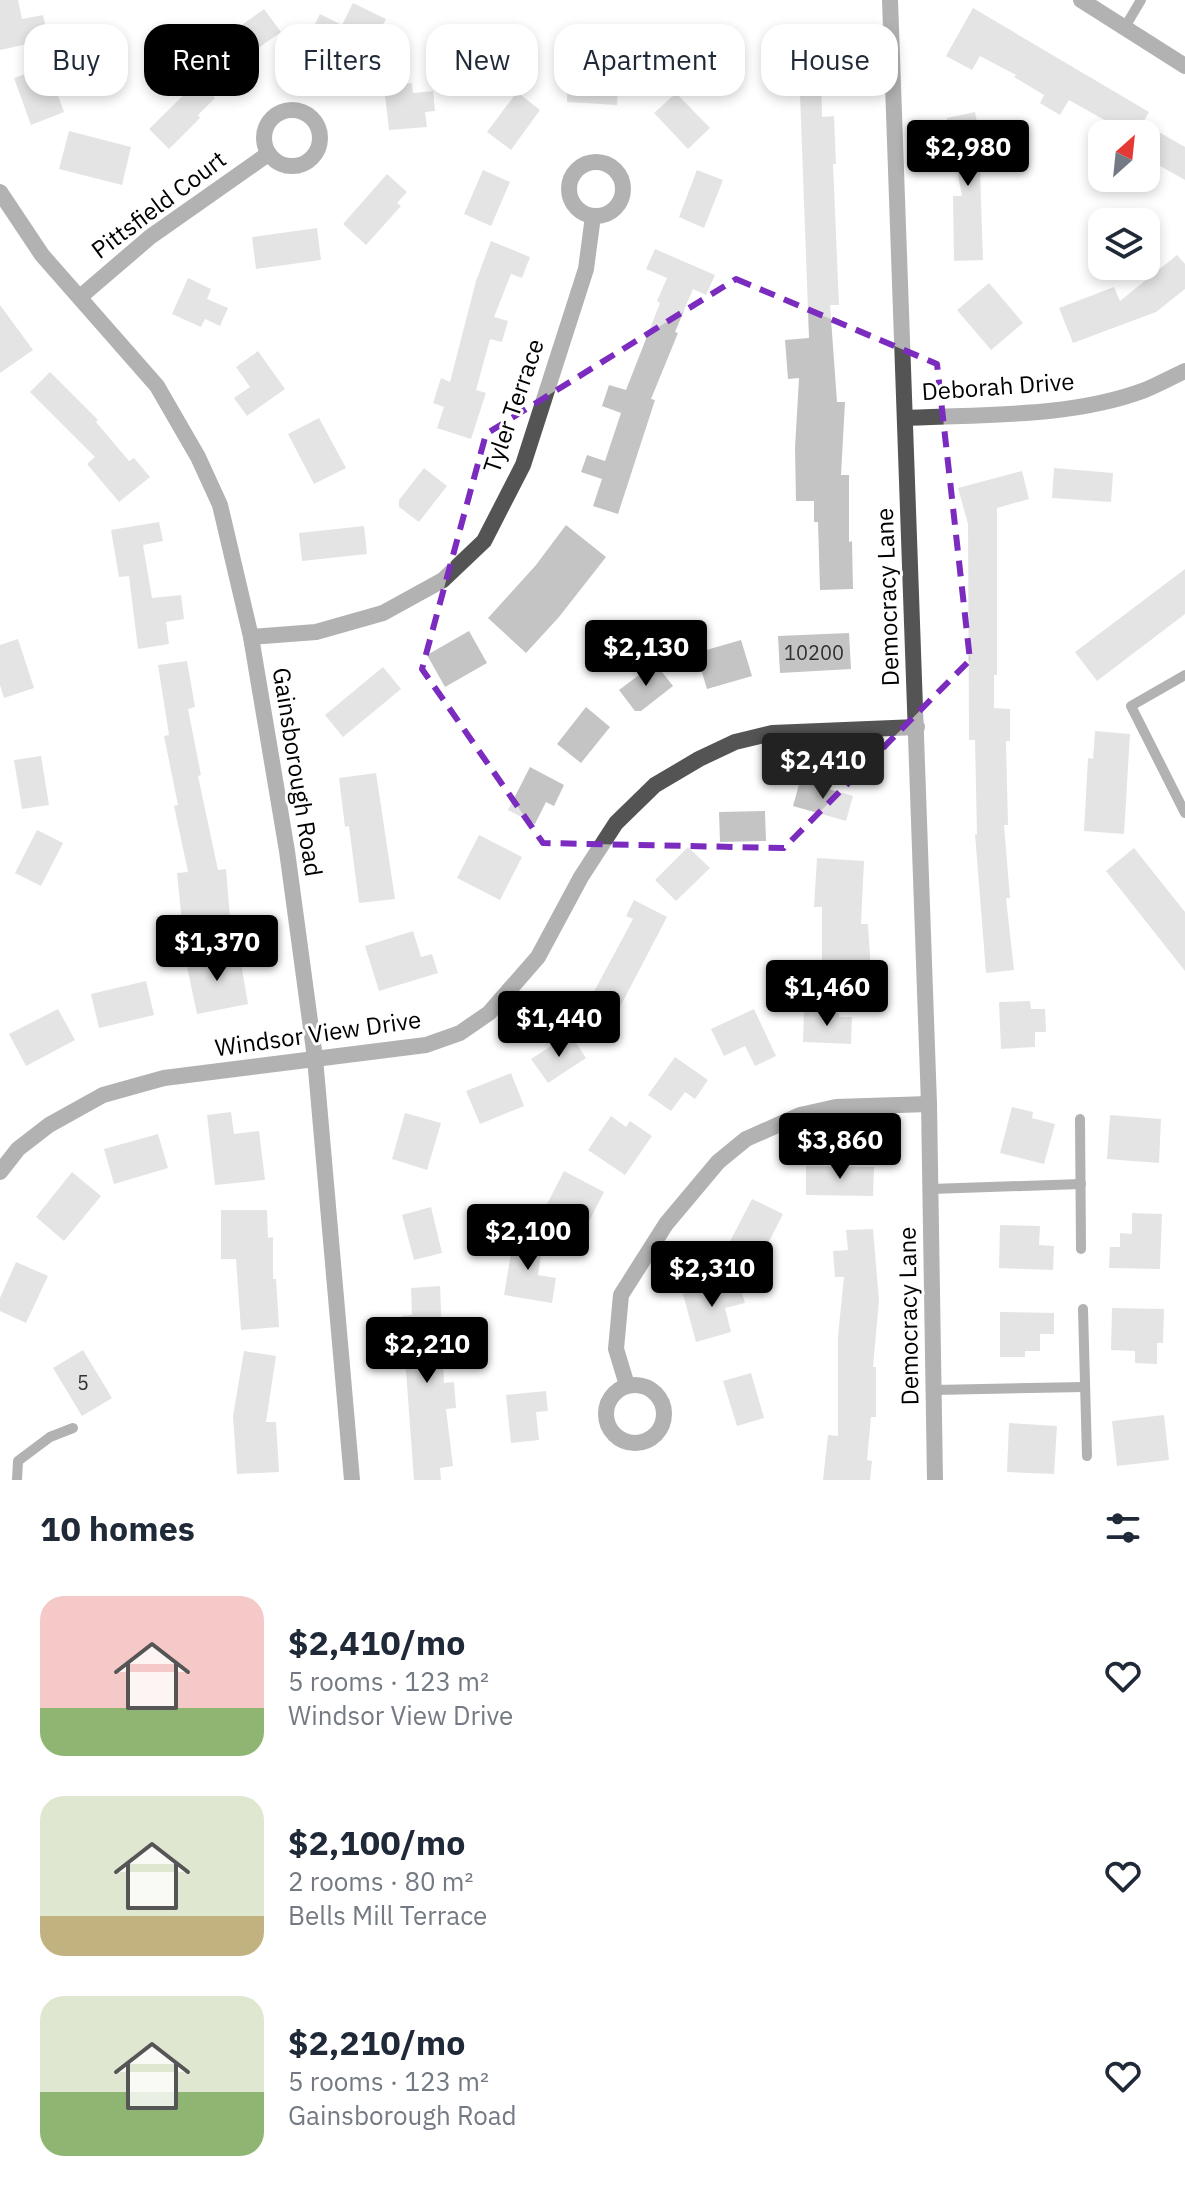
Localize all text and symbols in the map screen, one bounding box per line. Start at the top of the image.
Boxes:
chip: Buy [24,24,128,96]
chip: Rent [144,24,259,96]
chip: Filters [275,24,410,96]
chip: New [426,24,538,96]
chip: Apartment [554,24,745,96]
chip: House [761,24,898,96]
pin: $2,980 [903,120,1033,188]
north arrow [1088,120,1160,192]
map controls [1088,120,1160,280]
text: $2,980 [925,129,1011,163]
street label: Pittsfield Court [84,143,232,265]
button: layers [1088,208,1160,280]
street label: Tyler Terrace [475,334,551,477]
street label: Deborah Drive [920,365,1075,407]
street label: Democracy Lane [868,507,906,687]
pin: $2,130 [581,620,711,688]
text: $2,130 [603,629,689,663]
house number: 10200 [784,639,844,666]
street label: Gainsborough Road [266,665,330,879]
pin: $2,410 [758,733,888,801]
text: $2,410 [780,742,866,776]
pin: $1,370 [152,915,282,983]
text: $1,370 [174,924,260,958]
pin: $1,460 [762,960,892,1028]
text: $1,460 [784,969,870,1003]
pin: $1,440 [494,991,624,1059]
text: $1,440 [516,1000,602,1034]
street label: Windsor View Drive [213,1003,423,1063]
pin: $3,860 [775,1113,905,1181]
text: $3,860 [797,1122,883,1156]
pin: $2,100 [463,1204,593,1272]
text: $2,100 [485,1213,571,1247]
street label: Democracy Lane [890,1226,926,1406]
pin: $2,310 [647,1241,777,1309]
text: $2,310 [669,1250,755,1284]
pin: $2,210 [362,1317,492,1385]
text: $2,210 [384,1326,470,1360]
house number: 5 [77,1369,89,1396]
text: 10 homes [40,1506,195,1550]
icon: filters [1101,1506,1145,1550]
text: $2,410/mo [288,1620,465,1664]
icon: home [104,1628,200,1724]
icon: heart [1101,1654,1145,1698]
text: 5 rooms · 123 m² [288,1664,489,1698]
text: Windsor View Drive [288,1698,513,1732]
text: $2,100/mo [288,1820,465,1864]
icon: home [104,1828,200,1924]
icon: heart [1101,1854,1145,1898]
text: 2 rooms · 80 m² [288,1864,473,1898]
text: Bells Mill Terrace [288,1898,487,1932]
text: $2,210/mo [288,2020,465,2064]
icon: home [104,2028,200,2124]
icon: heart [1101,2054,1145,2098]
text: 5 rooms · 123 m² [288,2064,489,2098]
text: Gainsborough Road [288,2098,517,2132]

